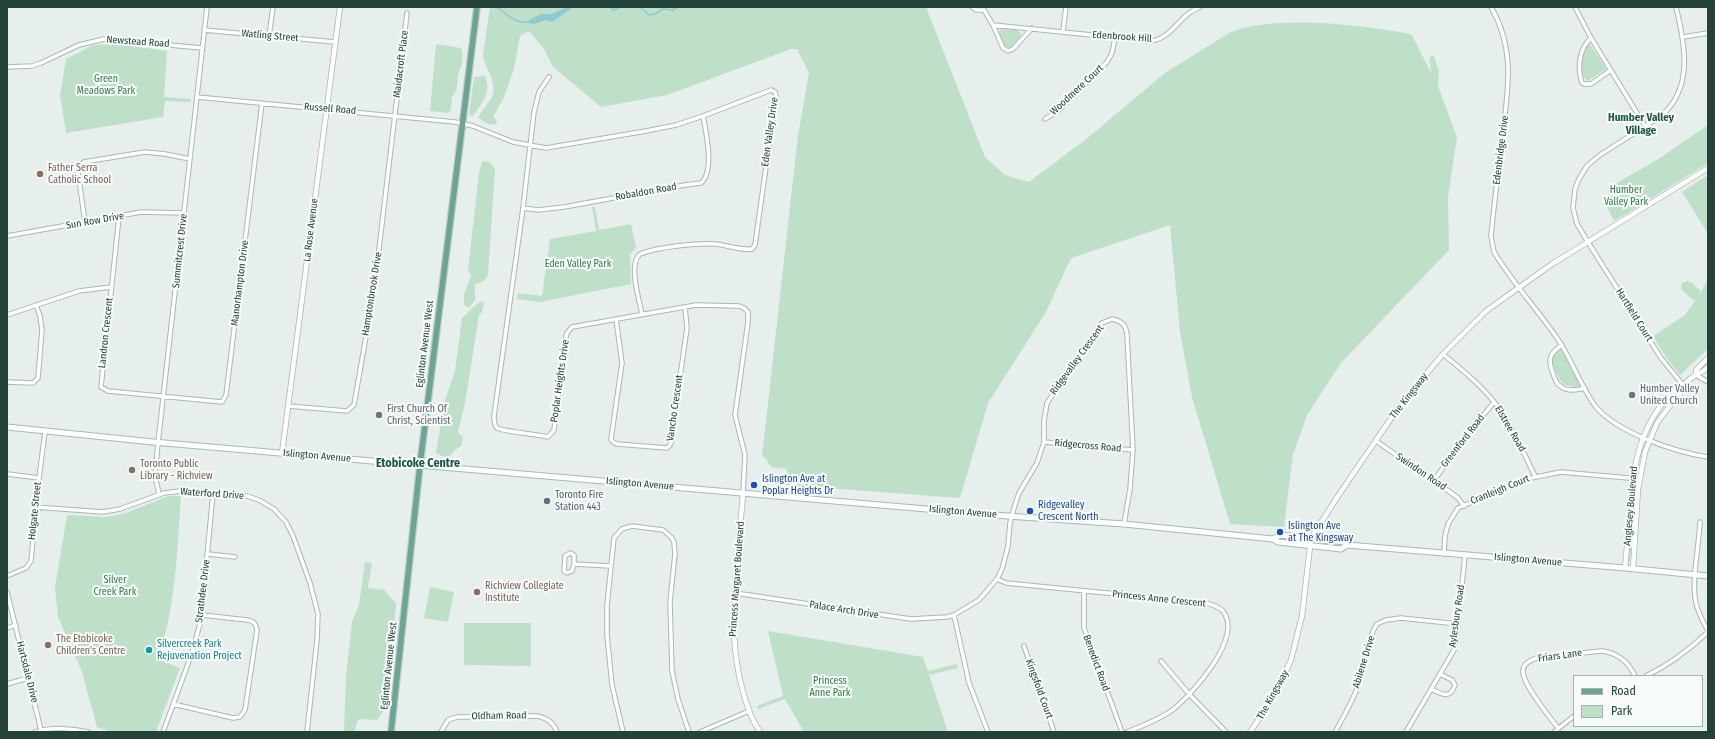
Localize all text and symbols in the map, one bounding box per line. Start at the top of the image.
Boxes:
street label: Watling Street [241,28,299,44]
street label: Edenbrook Hill [1092,29,1152,45]
street label: Maidacroft Place [391,30,411,98]
street label: Newstead Road [106,34,170,50]
street label: Woodmere Court [1048,62,1106,118]
park label: Green Meadows Park [77,73,135,96]
street label: Eden Valley Drive [759,97,781,167]
street label: Russell Road [303,101,357,117]
district label: Humber Valley Village [1608,111,1674,137]
street label: Edenbridge Drive [1491,115,1511,185]
place label: Father Serra Catholic School [48,162,111,186]
marker: Father Serra Catholic School [35,169,45,179]
street label: Robaldon Road [614,181,678,203]
park label: Humber Valley Park [1604,184,1648,208]
street label: La Rose Avenue [301,198,321,262]
street label: Sun Row Drive [65,210,125,232]
street label: Summitcrest Drive [170,213,190,289]
street label: Manorhampton Drive [229,239,251,327]
street label: Hamptonbrook Drive [359,251,385,337]
park label: Eden Valley Park [545,258,611,270]
street label: Hartfield Court [1613,286,1655,344]
street label: Landron Crescent [96,297,116,369]
street label: Eglinton Avenue West [414,300,436,388]
street label: Ridgevalley Crescent [1048,323,1106,397]
street label: Poplar Heights Drive [548,339,572,423]
street label: The Kingsway [1387,371,1431,421]
street label: Vancho Crescent [664,374,686,442]
place label: Humber Valley United Church [1640,383,1699,406]
marker: Humber Valley United Church [1627,390,1637,400]
place label: First Church Of Christ, Scientist [387,403,451,426]
street label: Elstree Road [1492,404,1528,454]
marker: First Church Of Christ, Scientist [374,410,384,420]
street label: Greenford Road [1439,412,1487,470]
street label: Ridgecross Road [1054,437,1122,455]
street label: Islington Avenue [283,447,351,465]
street label: Swindon Road [1393,451,1449,493]
district label: Etobicoke Centre [376,457,460,471]
place label: Toronto Public Library - Richview [140,458,213,482]
marker: Toronto Public Library - Richview [127,465,137,475]
street label: Anglesey Boulevard [1622,466,1640,546]
place label: Islington Ave at Poplar Heights Dr [762,473,834,496]
street label: Cranleigh Court [1469,473,1531,507]
street label: Islington Avenue [606,475,674,493]
marker: Islington Ave at Poplar Heights Dr [749,480,759,490]
street label: Holgate Street [26,481,44,541]
street label: Waterford Drive [180,486,244,502]
place label: Toronto Fire Station 443 [555,489,604,512]
marker: Toronto Fire Station 443 [542,496,552,506]
place label: Ridgevalley Crescent North [1038,499,1099,522]
street label: Islington Avenue [929,503,997,521]
marker: Ridgevalley Crescent North [1025,506,1035,516]
place label: Islington Ave at The Kingsway [1288,520,1353,544]
street label: Princess Margaret Boulevard [727,521,747,637]
marker: Islington Ave at The Kingsway [1275,527,1285,537]
street label: Islington Avenue [1494,551,1562,569]
street label: Strathdee Drive [193,559,213,623]
park label: Silver Creek Park [94,574,136,598]
place label: Richview Collegiate Institute [485,580,564,604]
street label: Aylesbury Road [1447,584,1467,648]
marker: Richview Collegiate Institute [472,587,482,597]
street label: Princess Anne Crescent [1112,588,1206,610]
street label: Palace Arch Drive [809,599,879,621]
street label: Eglinton Avenue West [378,622,400,710]
place label: The Etobicoke Children's Centre [56,633,125,656]
street label: Benedict Road [1080,633,1112,693]
street label: Abilene Drive [1350,634,1378,690]
place label: Silvercreek Park Rejuvenation Project [157,638,242,662]
street label: Hartsdale Drive [14,640,40,704]
marker: The Etobicoke Children's Centre [43,640,53,650]
marker: Silvercreek Park Rejuvenation Project [144,645,154,655]
street label: Friars Lane [1537,647,1583,665]
street label: Kingsfold Court [1023,658,1055,720]
street label: The Kingsway [1254,668,1292,722]
park label: Princess Anne Park [810,675,850,698]
legend [1573,675,1703,727]
text: Road [1611,684,1636,698]
text: Park [1611,704,1632,718]
street label: Oldham Road [471,710,527,722]

